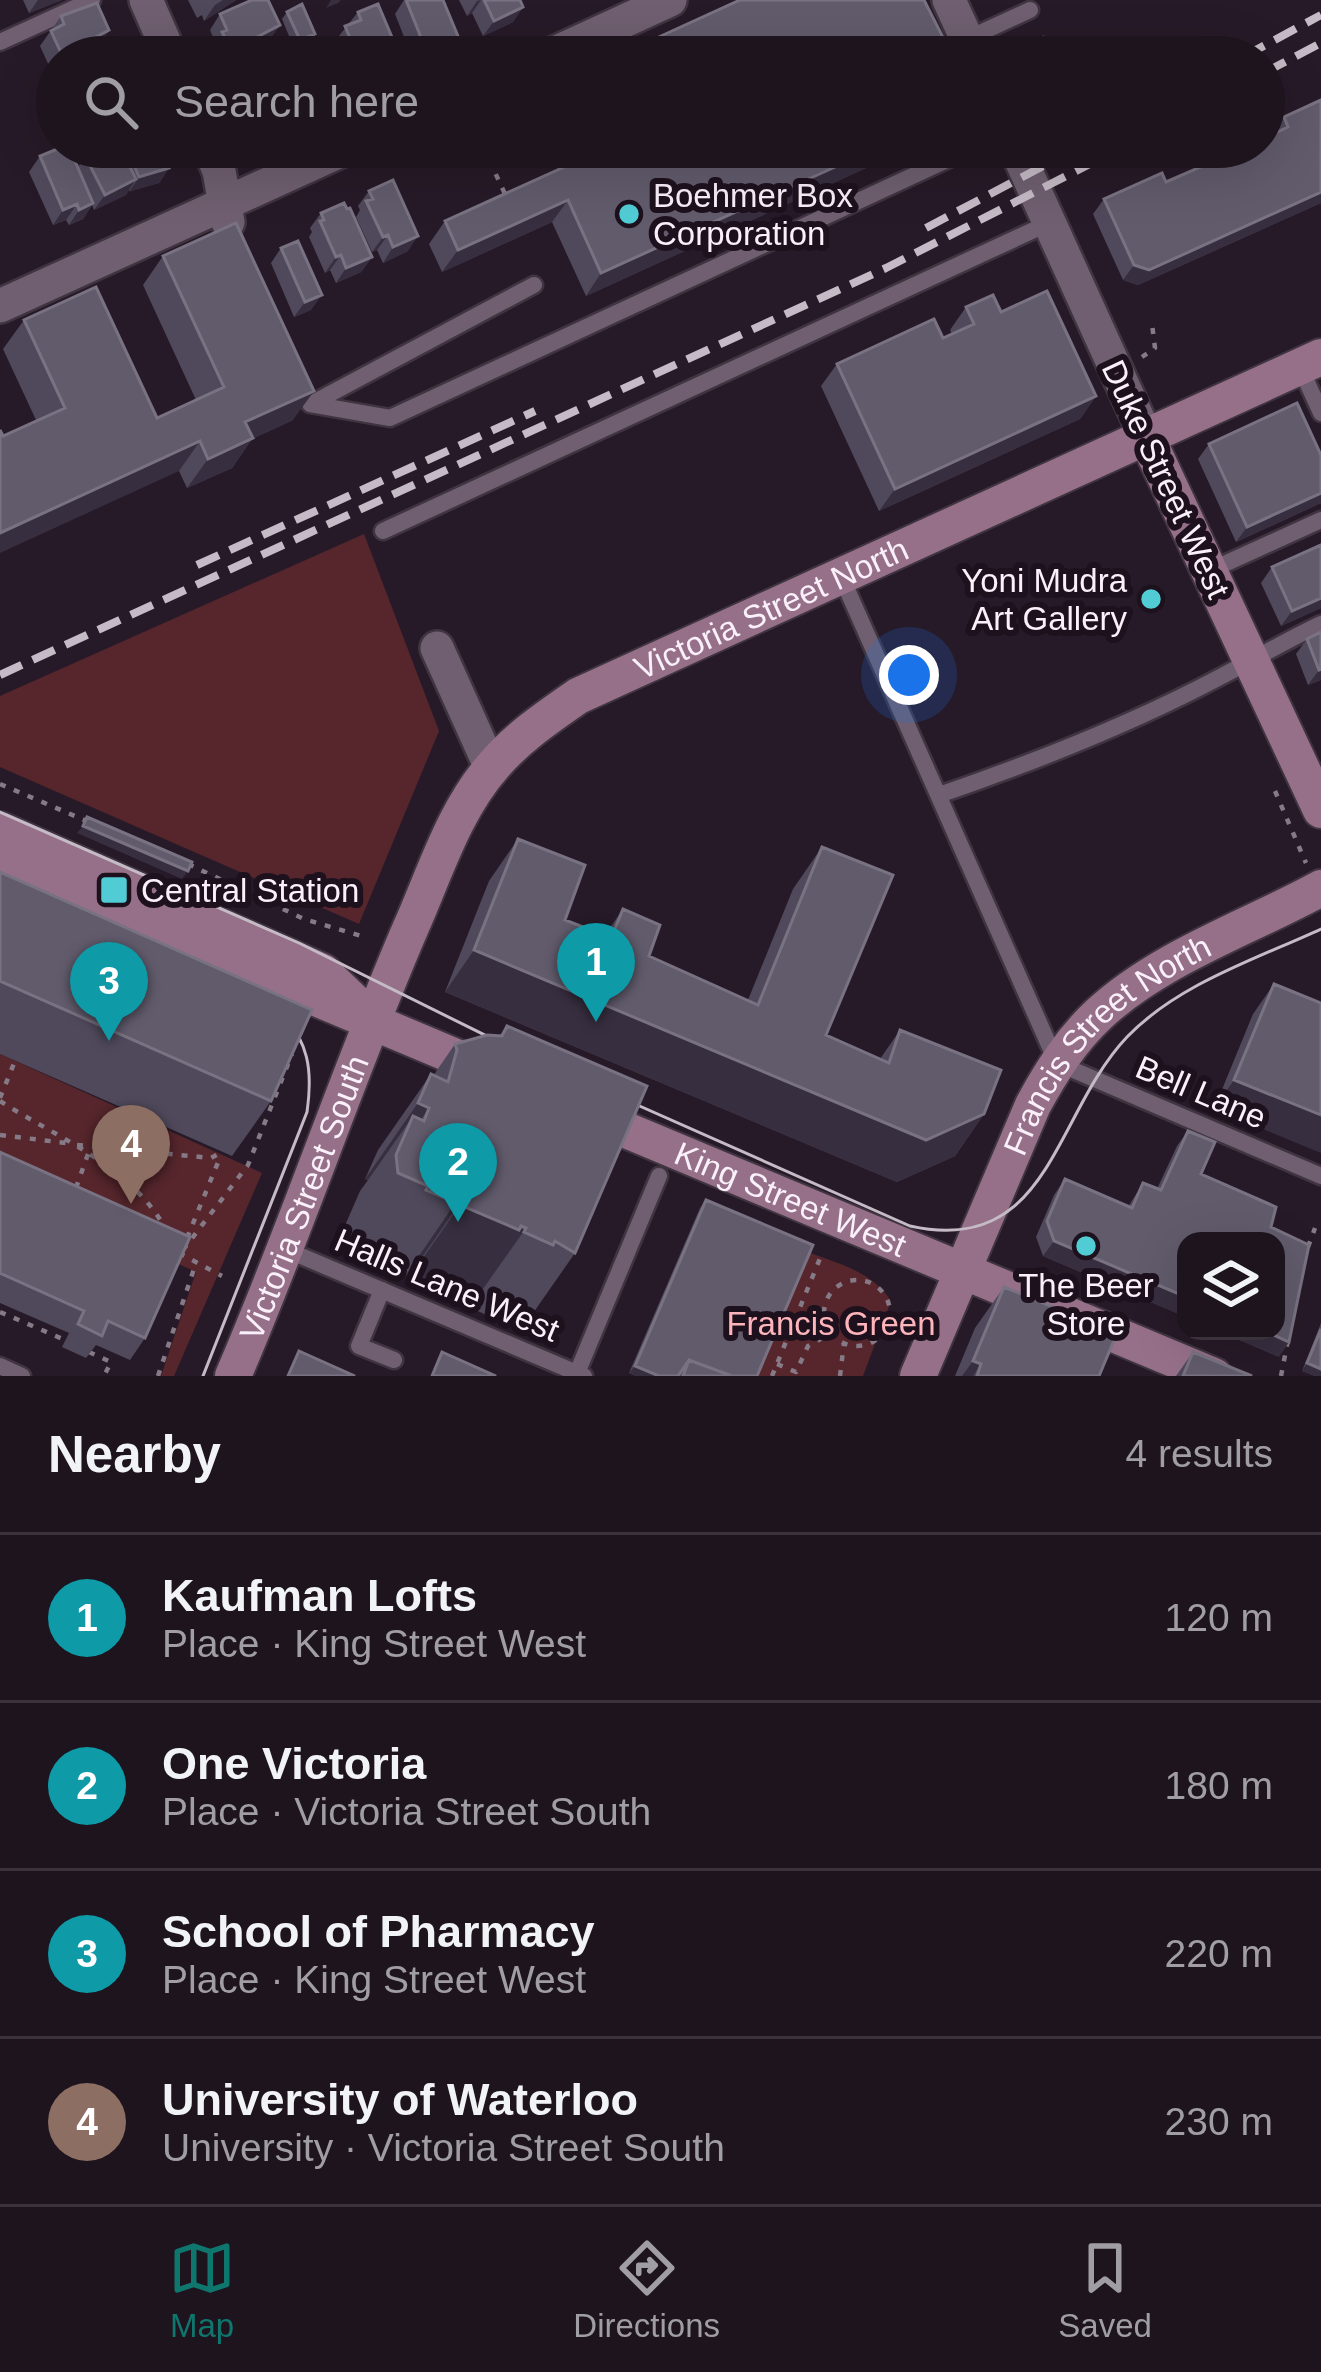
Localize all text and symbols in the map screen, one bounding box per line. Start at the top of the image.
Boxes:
search box [36,36,1285,168]
icon: search [78,69,144,135]
text: Search here [174,76,419,127]
place label: Boehmer Box Corporation [653,177,853,252]
marker: Boehmer Box Corporation [616,201,642,227]
street label: Duke Street West [1095,354,1237,604]
street label: Victoria Street North [628,530,914,686]
place label: Yoni Mudra Art Gallery [961,562,1128,637]
marker: Yoni Mudra Art Gallery [1138,586,1164,612]
your location [879,645,939,705]
place label: Central Station [141,872,359,909]
marker: Central Station [98,874,130,906]
pin: 1 [557,923,635,1022]
street label: Francis Street North [996,927,1217,1160]
pin: 3 [70,942,148,1041]
street label: Bell Lane [1130,1048,1272,1136]
street label: Victoria Street South [232,1050,375,1345]
pin: 4 [92,1105,170,1204]
pin: 2 [419,1123,497,1222]
street label: King Street West [669,1134,912,1264]
street label: Halls Lane West [329,1221,565,1349]
map controls [1177,1232,1285,1340]
button: layers [1177,1232,1285,1340]
marker: The Beer Store [1073,1233,1099,1259]
place label: The Beer Store [1018,1267,1154,1342]
park label: Francis Green [726,1305,936,1342]
text: Nearby [48,1426,221,1483]
text: 4 results [1126,1432,1273,1475]
text: Kaufman Lofts [162,1570,477,1621]
text: 1 [76,1596,98,1639]
text: 120 m [1165,1596,1273,1639]
text: Place · King Street West [162,1622,586,1665]
text: One Victoria [162,1738,426,1789]
text: 2 [76,1764,98,1807]
text: 180 m [1165,1764,1273,1807]
text: Place · Victoria Street South [162,1790,651,1833]
text: School of Pharmacy [162,1906,595,1957]
text: 3 [76,1932,98,1975]
text: 220 m [1165,1932,1273,1975]
text: Place · King Street West [162,1958,586,2001]
text: University of Waterloo [162,2074,638,2125]
text: 4 [76,2100,98,2143]
text: 230 m [1165,2100,1273,2143]
text: University · Victoria Street South [162,2126,725,2169]
tab: Map [169,2235,235,2345]
tab: Directions [573,2235,720,2345]
tab: Saved [1058,2235,1152,2345]

